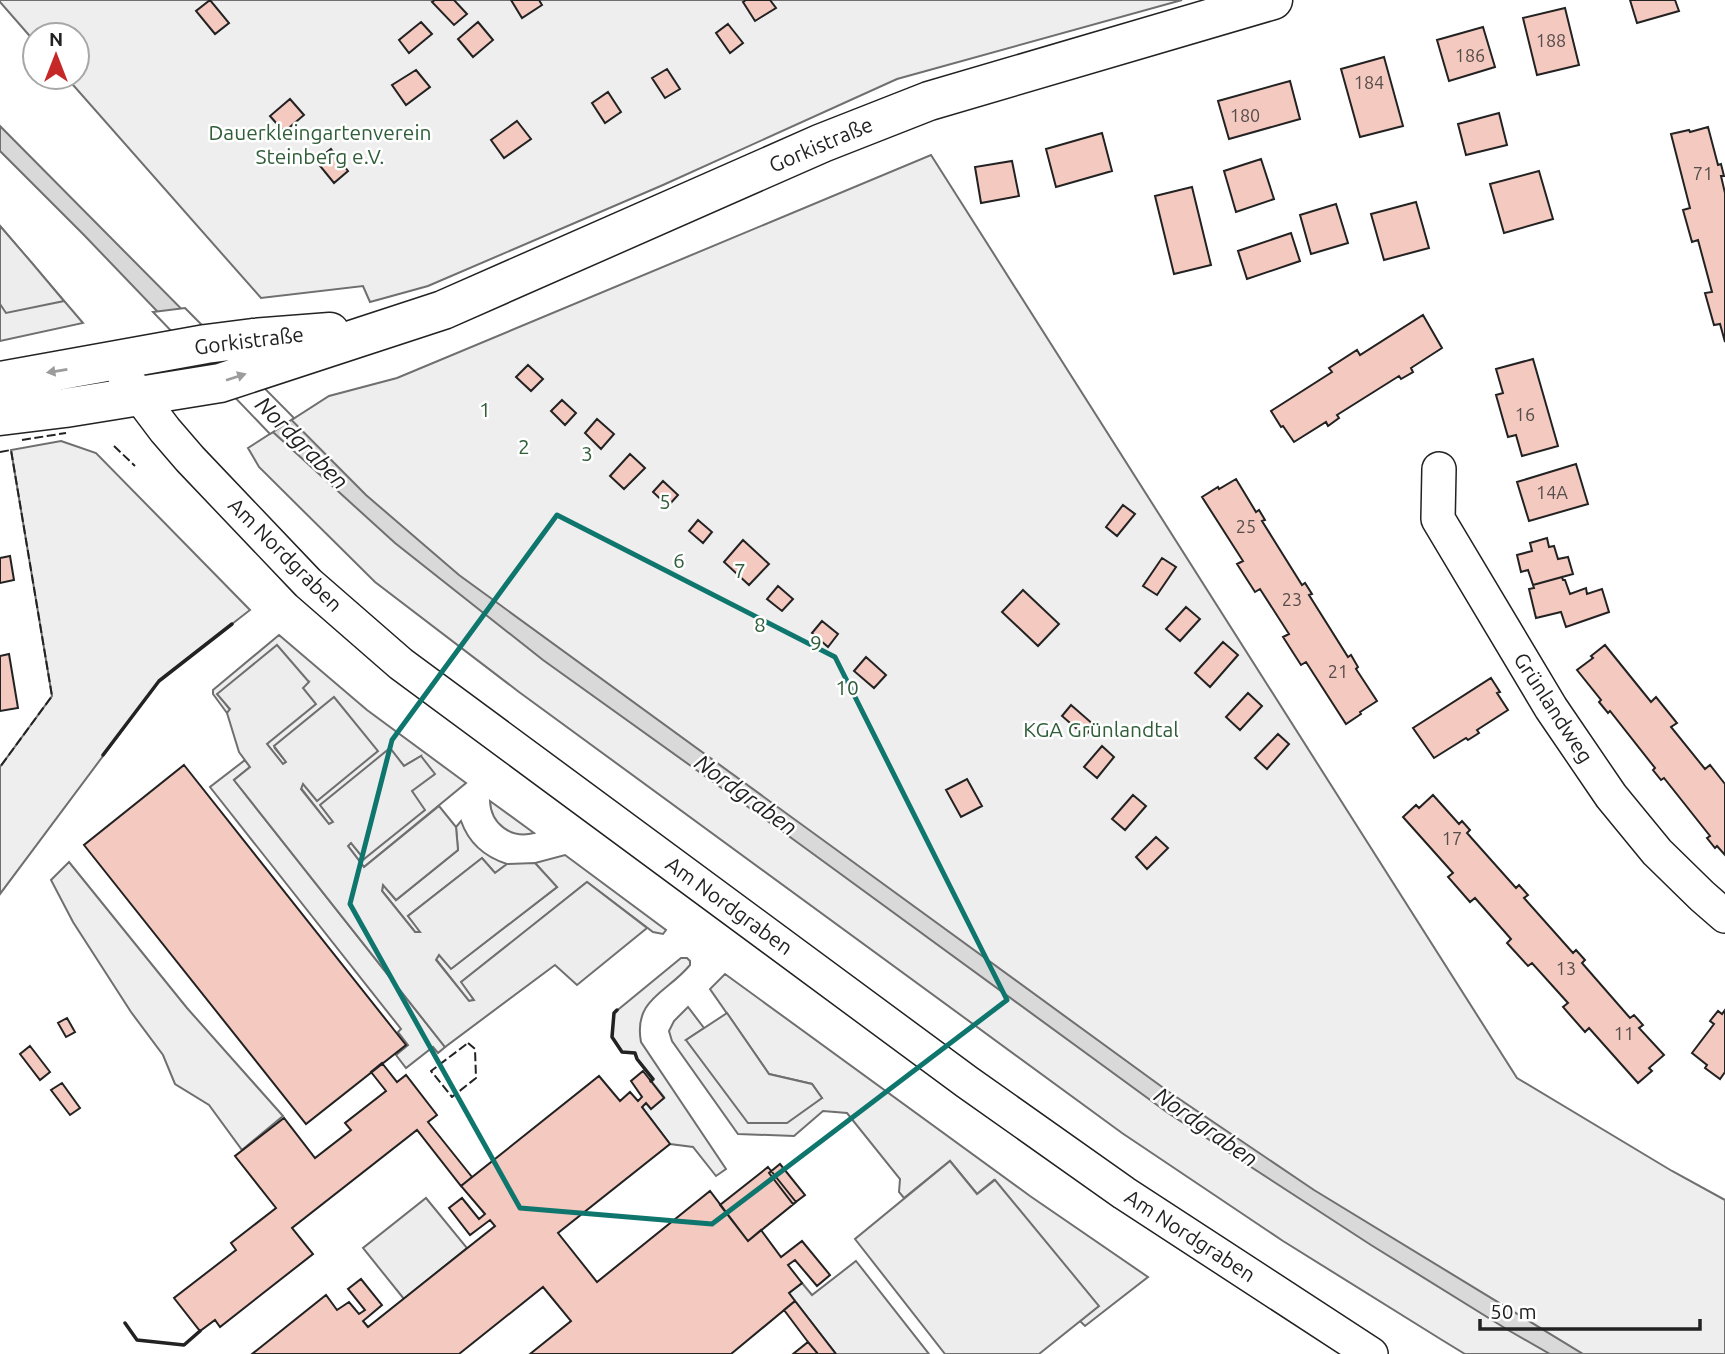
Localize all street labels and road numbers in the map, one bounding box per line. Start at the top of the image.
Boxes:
street label: Gorkistraße [765,111,876,177]
street label: Gorkistraße [193,321,305,359]
street label: Am Nordgraben [224,493,347,616]
street label: Grünlandweg [1509,648,1598,767]
street label: Am Nordgraben [662,851,798,959]
street label: Am Nordgraben [1121,1184,1260,1286]

